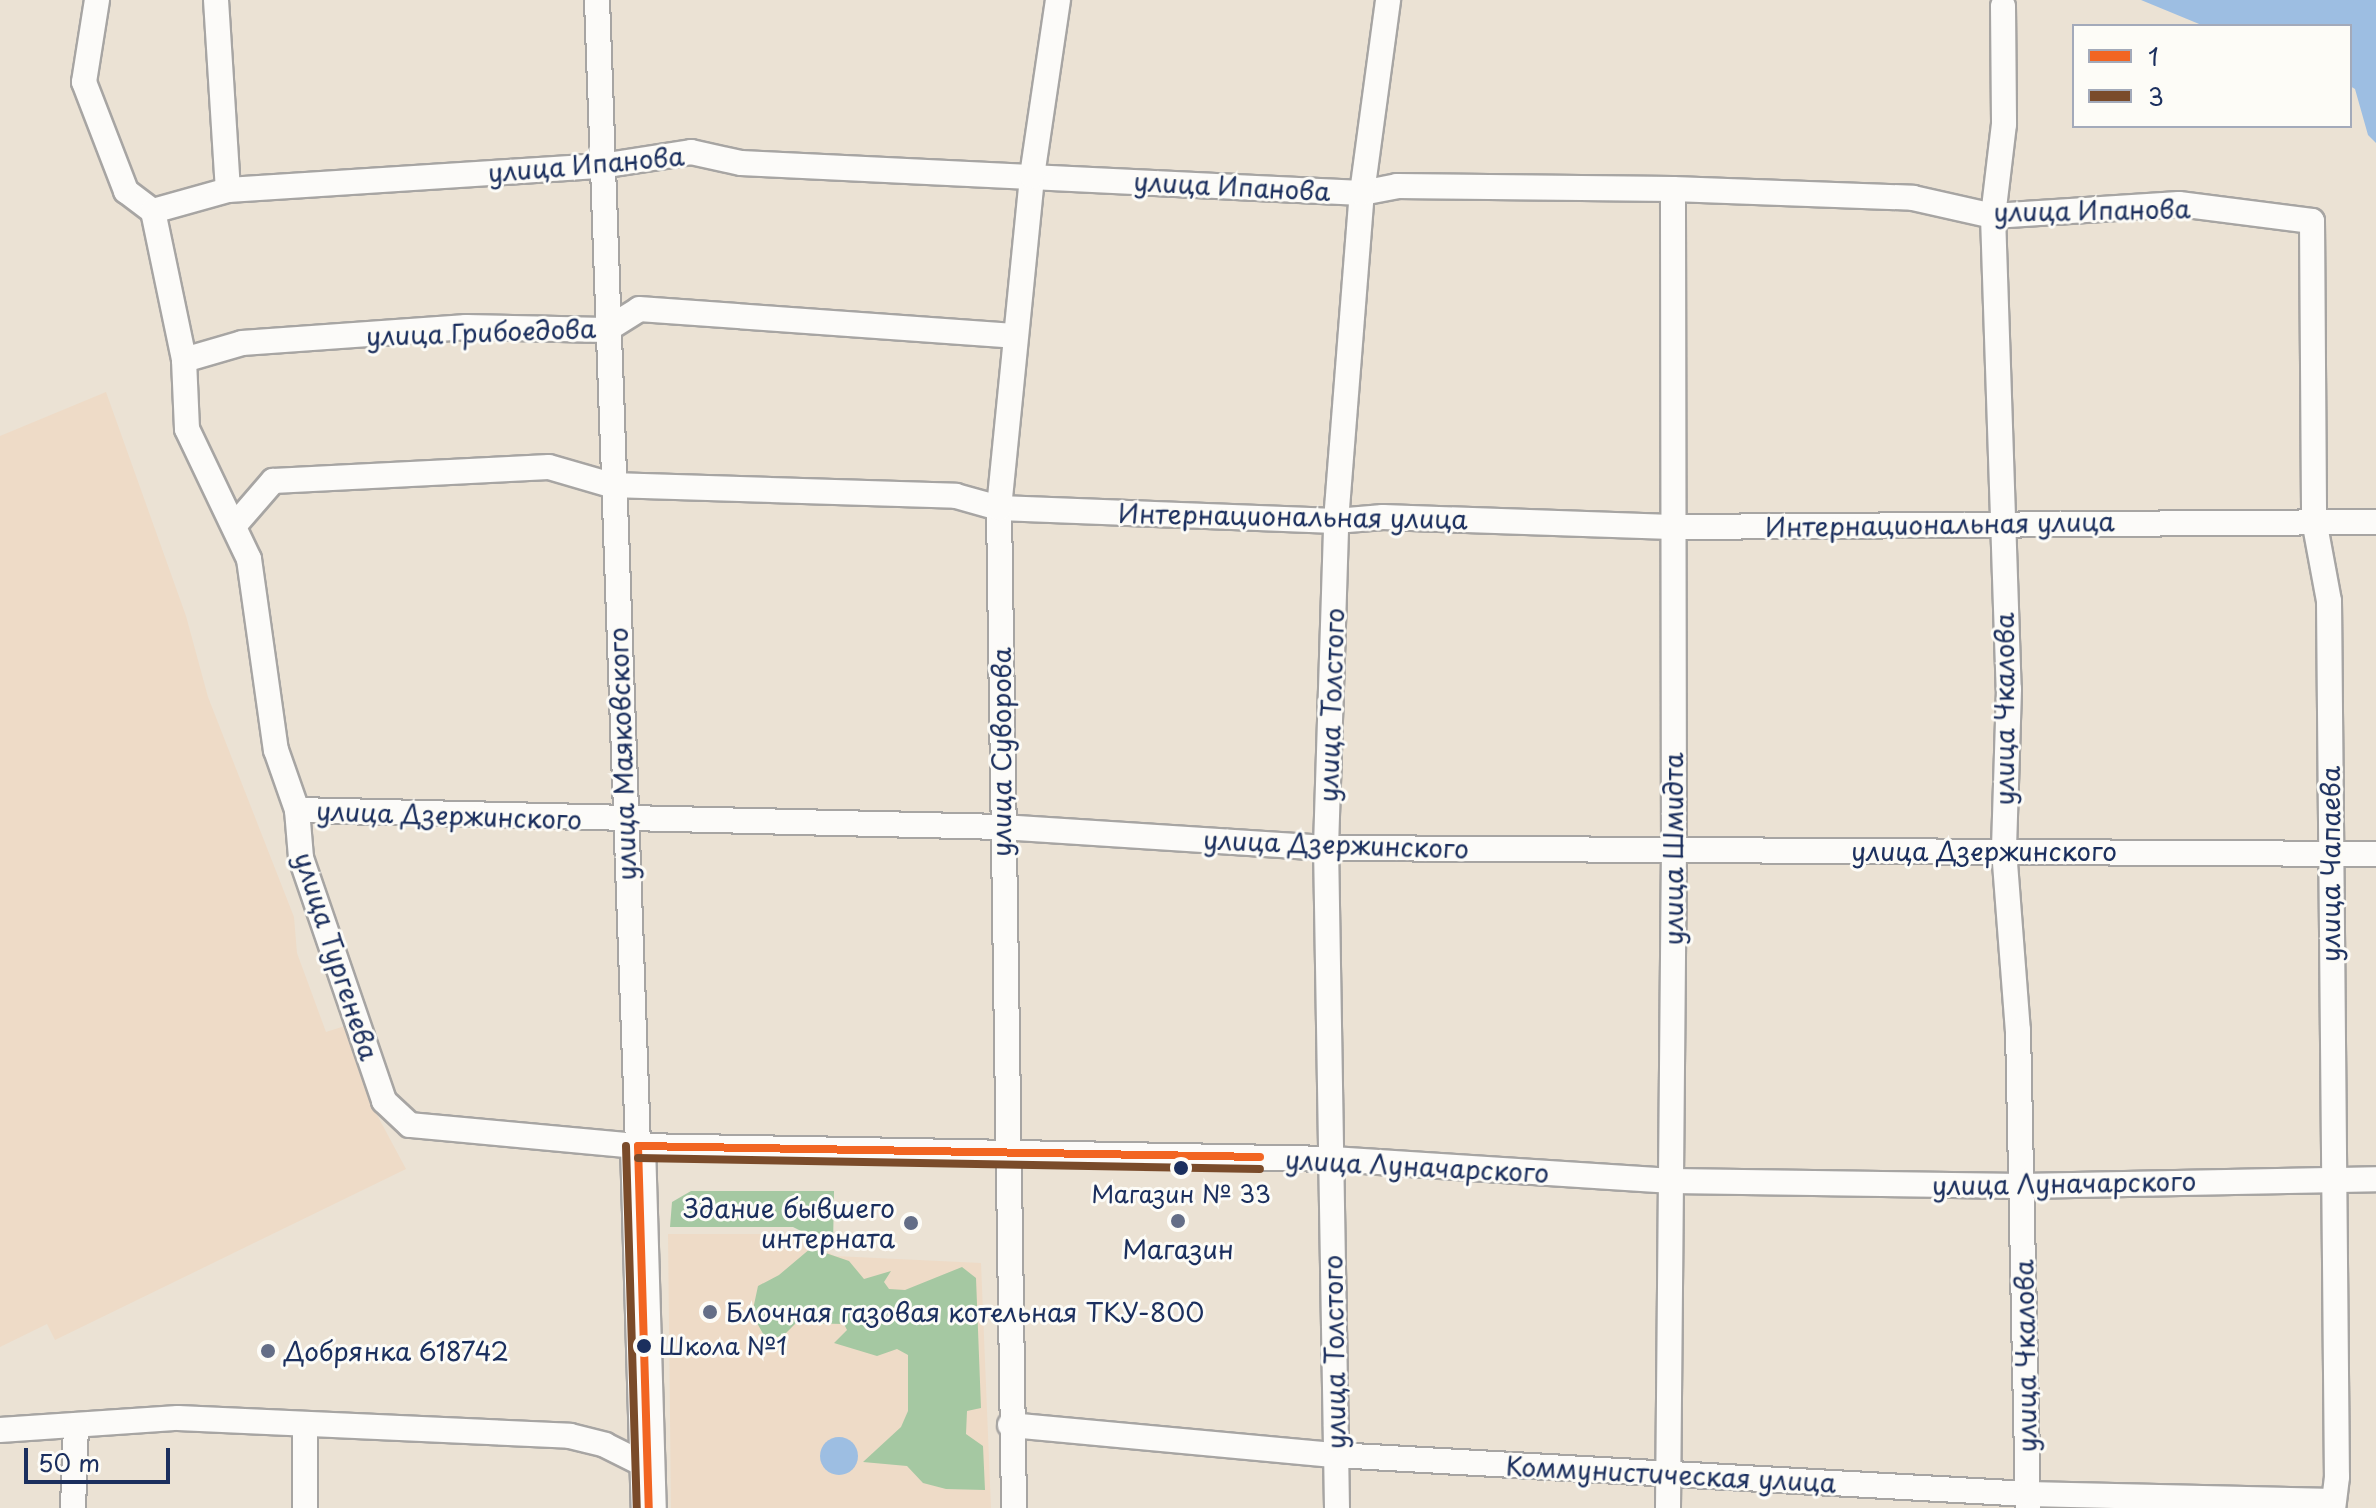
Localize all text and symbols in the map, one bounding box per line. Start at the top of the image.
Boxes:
legend [2072,24,2352,128]
text: 1 [2148,38,2159,74]
text: 3 [2148,78,2164,114]
street label: улица Ипанова [485,140,687,188]
street label: улица Ипанова [1132,165,1332,207]
street label: улица Ипанова [1992,193,2192,227]
street label: улица Грибоедова [365,312,597,352]
street label: Интернациональная улица [1117,497,1469,535]
street label: Интернациональная улица [1764,505,2116,543]
street label: улица Толстого [1312,607,1350,803]
street label: улица Чкалова [1988,612,2020,806]
street label: улица Маяковского [602,626,642,882]
street label: улица Суворова [985,646,1017,858]
street label: улица Шмидта [1657,752,1689,946]
street label: улица Чапаева [2314,766,2346,962]
street label: улица Дзержинского [315,795,583,835]
street label: улица Дзержинского [1202,824,1470,864]
street label: улица Дзержинского [1851,835,2117,867]
street label: улица Тургенева [288,847,386,1065]
street label: улица Луначарского [1283,1143,1551,1189]
marker: Магазин № 33 [1173,1160,1189,1176]
street label: улица Луначарского [1931,1165,2197,1201]
place label: Магазин № 33 [1091,1180,1271,1208]
place label: Здание бывшего интерната [683,1192,895,1254]
marker: Магазин [1169,1212,1187,1230]
marker: Здание бывшего интерната [902,1214,920,1232]
place label: Магазин [1122,1233,1234,1265]
street label: улица Толстого [1317,1254,1351,1450]
street label: улица Чкалова [2008,1258,2042,1454]
place label: Блочная газовая котельная ТКУ-800 [726,1296,1206,1328]
marker: Блочная газовая котельная ТКУ-800 [701,1303,719,1321]
place label: Школа №1 [659,1332,788,1360]
place label: Добрянка 618742 [284,1335,510,1367]
marker: Школа №1 [636,1338,652,1354]
marker: Добрянка 618742 [259,1342,277,1360]
scale bar [28,1432,174,1482]
text: 50 m [38,1444,100,1480]
street label: Коммунистическая улица [1504,1450,1838,1498]

